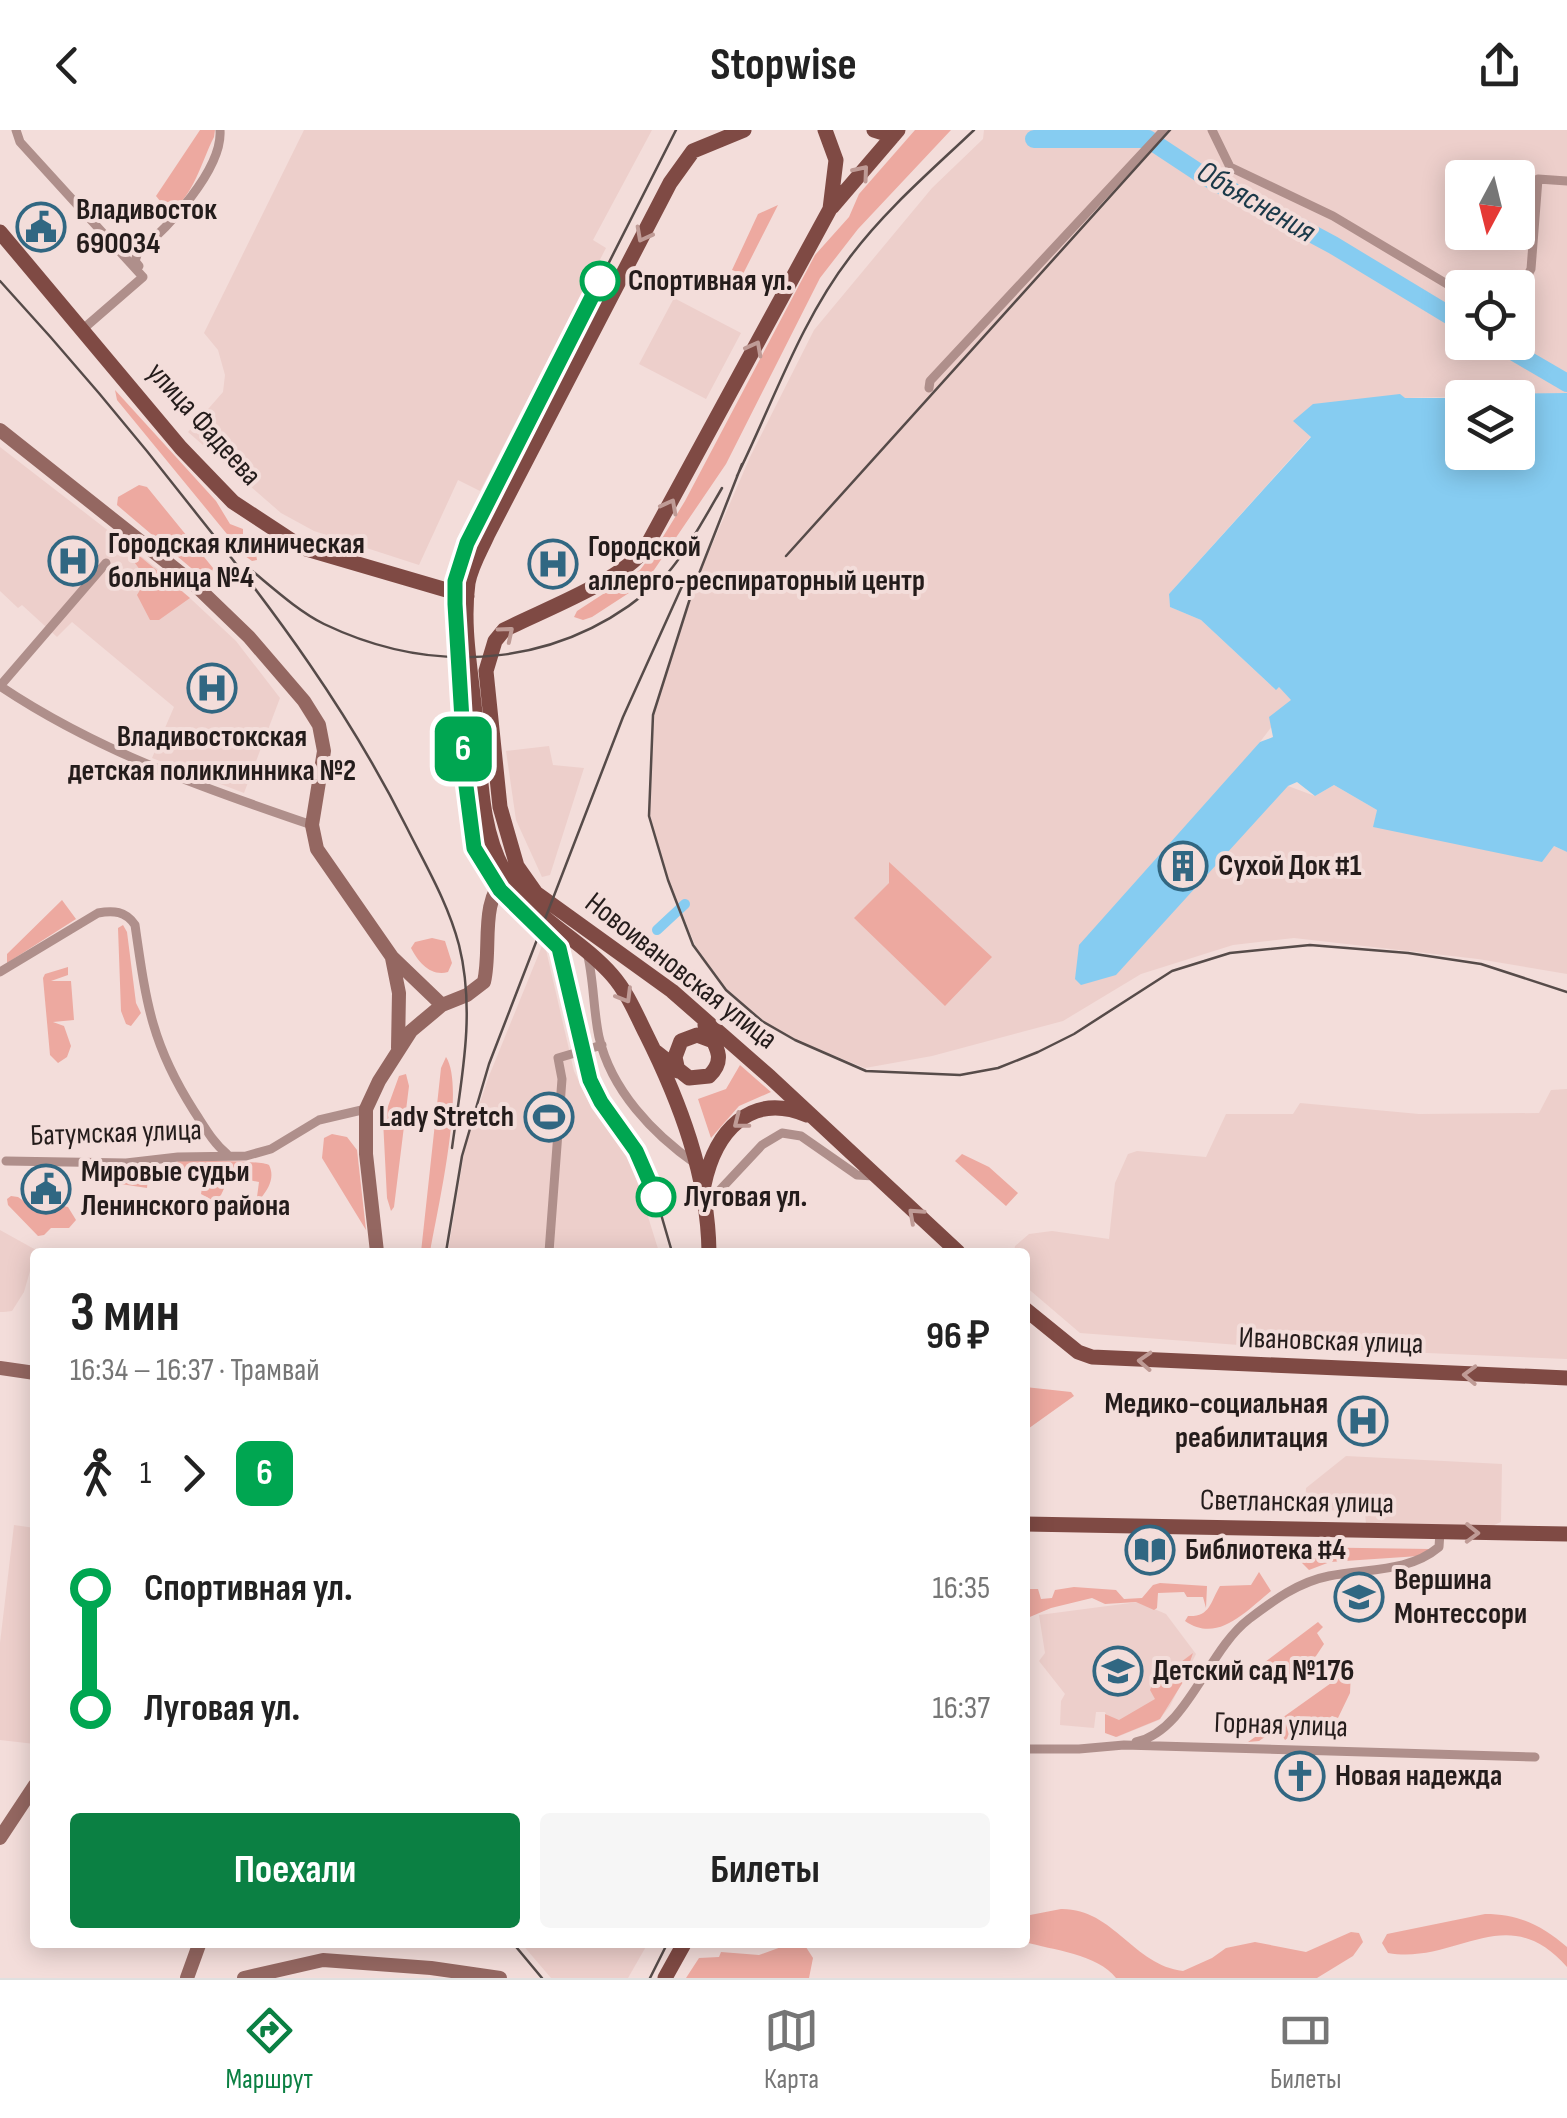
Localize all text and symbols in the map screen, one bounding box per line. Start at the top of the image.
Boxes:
icon: back [40,38,95,93]
text: Stopwise [710,38,857,93]
icon: share [1472,38,1527,93]
water label: Объяснения [1190,152,1323,252]
north arrow [1445,160,1535,250]
map controls [1445,160,1535,470]
one-way arrow [850,166,868,184]
place label: Владивосток 690034 [76,192,217,262]
public building icon: Владивосток 690034 [15,201,67,253]
one-way arrow [636,224,655,242]
marker: Спортивная ул. [581,262,619,300]
place label: Спортивная ул. [628,263,793,299]
button: locate [1445,270,1535,360]
one-way arrow [742,340,762,358]
street label: улица Фадеева [139,355,269,493]
button: layers [1445,380,1535,470]
one-way arrow [658,498,677,516]
place label: Городская клиническая больница №4 [108,526,365,596]
place label: Городской аллерго-респираторный центр [588,529,925,599]
hospital icon: Городская клиническая больница №4 [47,535,99,587]
hospital icon: Городской аллерго-респираторный центр [527,538,579,590]
one-way arrow [496,627,514,645]
hospital icon: Владивостокская детская поликлинника №2 [186,662,238,714]
line badge: 6 [430,716,496,782]
place label: Владивостокская детская поликлинника №2 [68,719,356,789]
text: 6 [455,728,471,771]
building icon: Сухой Док #1 [1157,840,1209,892]
place label: Сухой Док #1 [1218,848,1362,884]
street label: Новоивановская улица [578,885,784,1057]
one-way arrow [613,985,632,1003]
sports icon: Lady Stretch [523,1091,575,1143]
place label: Lady Stretch [379,1099,514,1135]
one-way arrow [733,1110,751,1128]
street label: Батумская улица [30,1112,202,1154]
place label: Мировые судьи Ленинского района [81,1154,290,1224]
public building icon: Мировые судьи Ленинского района [20,1163,72,1215]
marker: Луговая ул. [637,1178,675,1216]
place label: Луговая ул. [684,1179,807,1215]
one-way arrow [909,1208,927,1226]
text: 3 мин [70,1280,180,1347]
text: 96 ₽ [926,1314,990,1359]
street label: Ивановская улица [1238,1320,1424,1362]
text: 16:34 – 16:37 · Трамвай [70,1351,320,1390]
one-way arrow [1136,1351,1152,1372]
one-way arrow [1461,1364,1477,1385]
place label: Медико-социальная реабилитация [1104,1386,1328,1456]
hospital icon: Медико-социальная реабилитация [1337,1395,1389,1447]
icon: walk [70,1446,125,1501]
icon: forward [166,1446,221,1501]
text: 6 [256,1452,273,1495]
text: 1 [140,1454,151,1493]
street label: Светланская улица [1200,1482,1394,1522]
one-way arrow [1465,1522,1481,1543]
library icon: Библиотека #4 [1124,1524,1176,1576]
place label: Библиотека #4 [1185,1532,1346,1568]
place label: Вершина Монтессори [1394,1562,1527,1632]
text: Спортивная ул. [144,1566,353,1611]
text: 16:35 [932,1569,990,1608]
school or university icon: Вершина Монтессори [1333,1571,1385,1623]
school or university icon: Детский сад №176 [1092,1645,1144,1697]
place label: Детский сад №176 [1153,1653,1354,1689]
text: Луговая ул. [144,1686,300,1731]
text: 16:37 [933,1689,990,1728]
street label: Горная улица [1213,1705,1349,1745]
church icon: Новая надежда [1274,1750,1326,1802]
place label: Новая надежда [1335,1758,1502,1794]
button: Поехали [70,1813,520,1928]
button: Билеты [540,1813,990,1928]
tab: Маршрут [225,2003,313,2096]
tab: Карта [764,2003,819,2096]
tab: Билеты [1270,2003,1342,2096]

